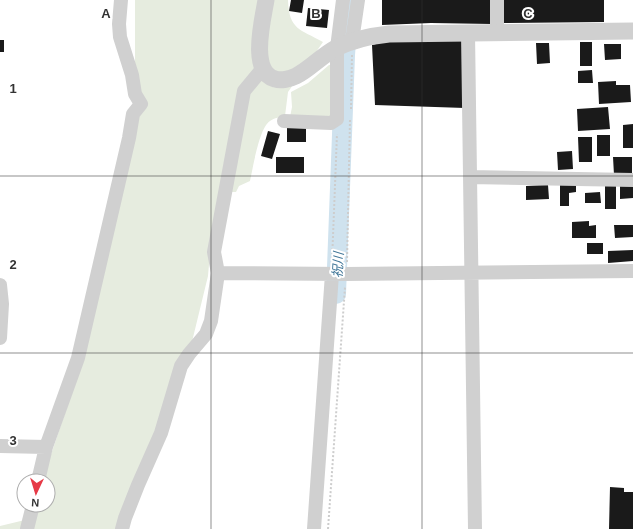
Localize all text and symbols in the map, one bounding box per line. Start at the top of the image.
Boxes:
text: A [101,6,111,21]
text: B [311,6,321,21]
text: C [523,6,533,21]
text: 1 [9,81,17,96]
water label: 祝川 [330,250,346,278]
text: 2 [9,257,17,272]
text: 3 [9,433,17,448]
north arrow [16,473,56,513]
text: N [31,497,40,509]

